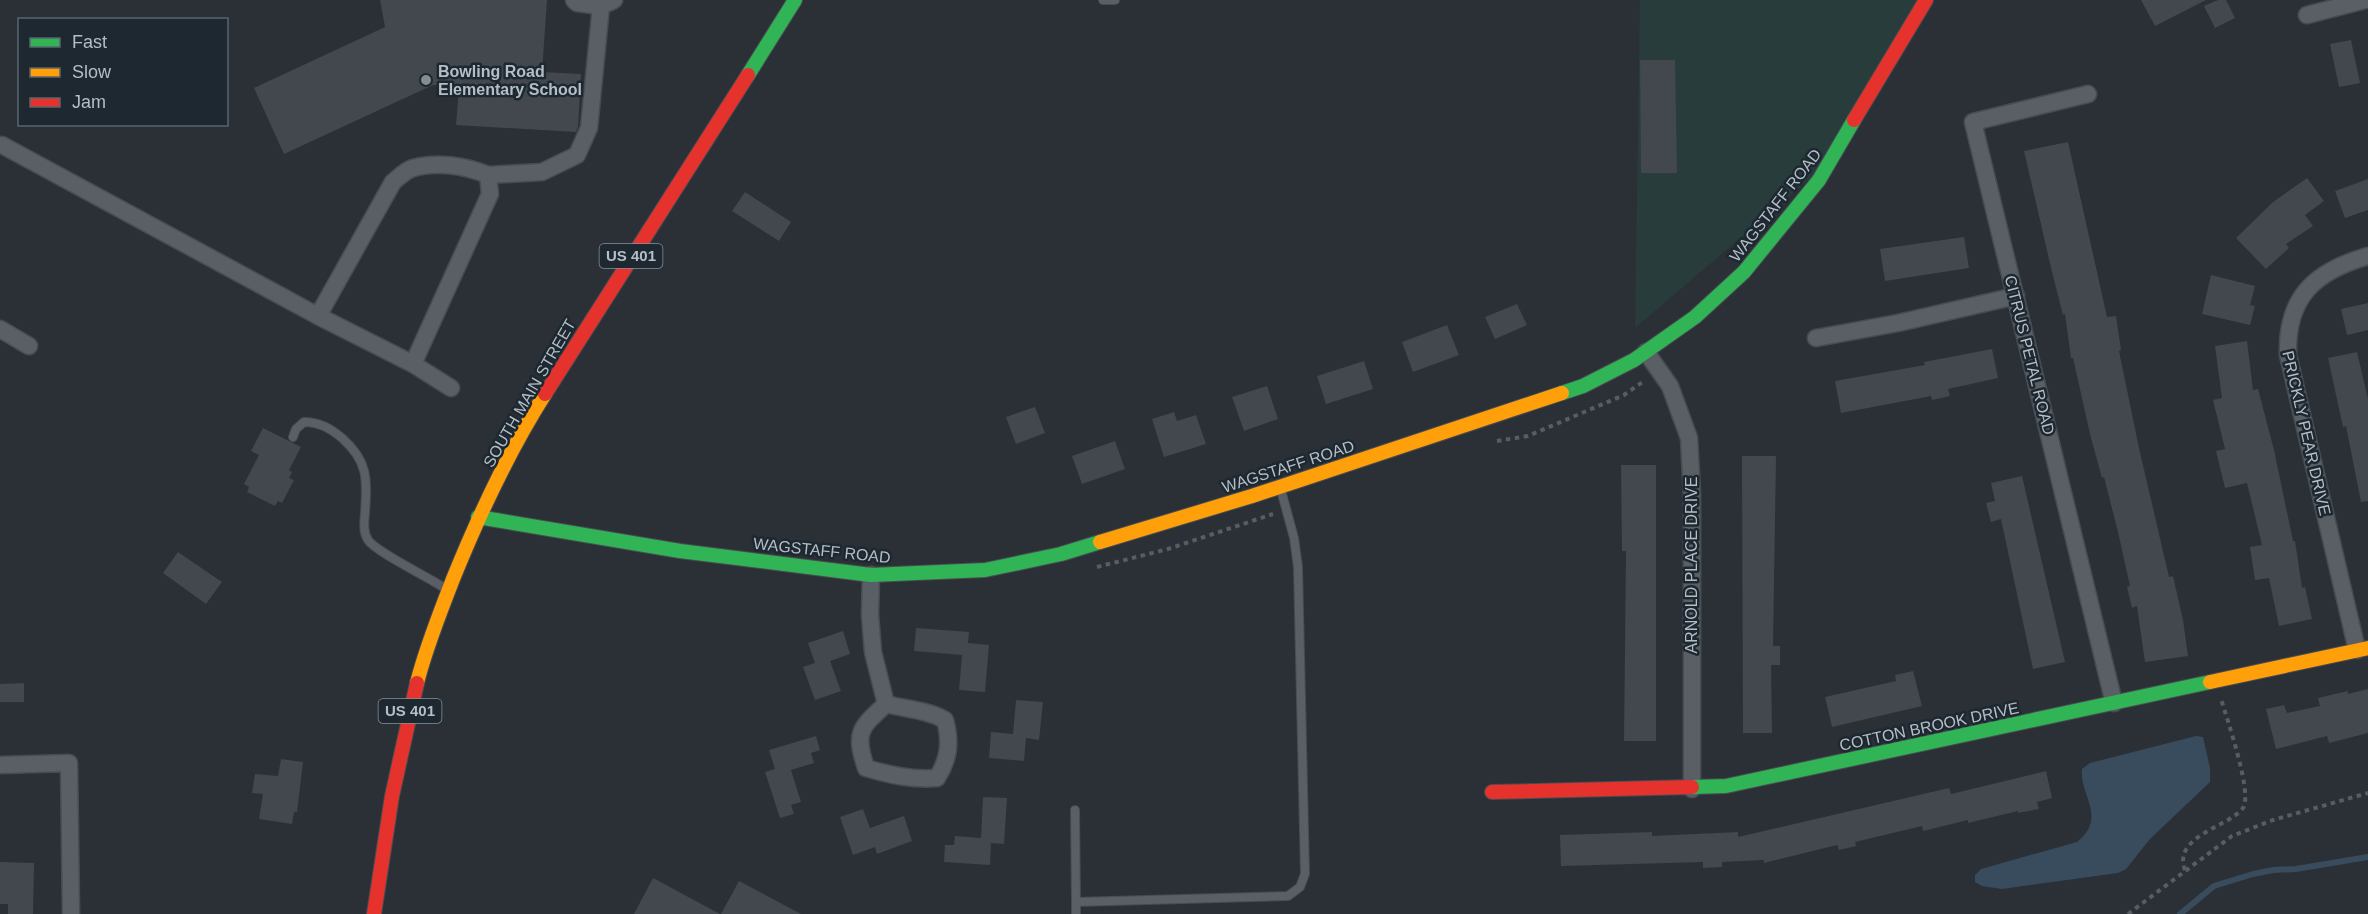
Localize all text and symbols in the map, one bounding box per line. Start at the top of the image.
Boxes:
legend [18,18,228,126]
text: Fast [72,32,107,52]
text: Slow [72,62,112,82]
place label: Bowling Road Elementary School [438,63,582,98]
marker: Bowling Road Elementary School [419,73,433,87]
text: Jam [72,92,106,112]
street label: WAGSTAFF ROAD [1726,146,1825,265]
road number: US 401 [600,244,662,268]
street label: CITRUS PETAL ROAD [2001,274,2058,437]
street label: SOUTH MAIN STREET [480,316,579,470]
street label: PRICKLY PEAR DRIVE [2279,349,2334,517]
street label: WAGSTAFF ROAD [1220,437,1356,496]
street label: ARNOLD PLACE DRIVE [1683,477,1700,653]
street label: WAGSTAFF ROAD [753,535,891,566]
road number: US 401 [378,699,442,723]
street label: COTTON BROOK DRIVE [1838,699,2020,754]

